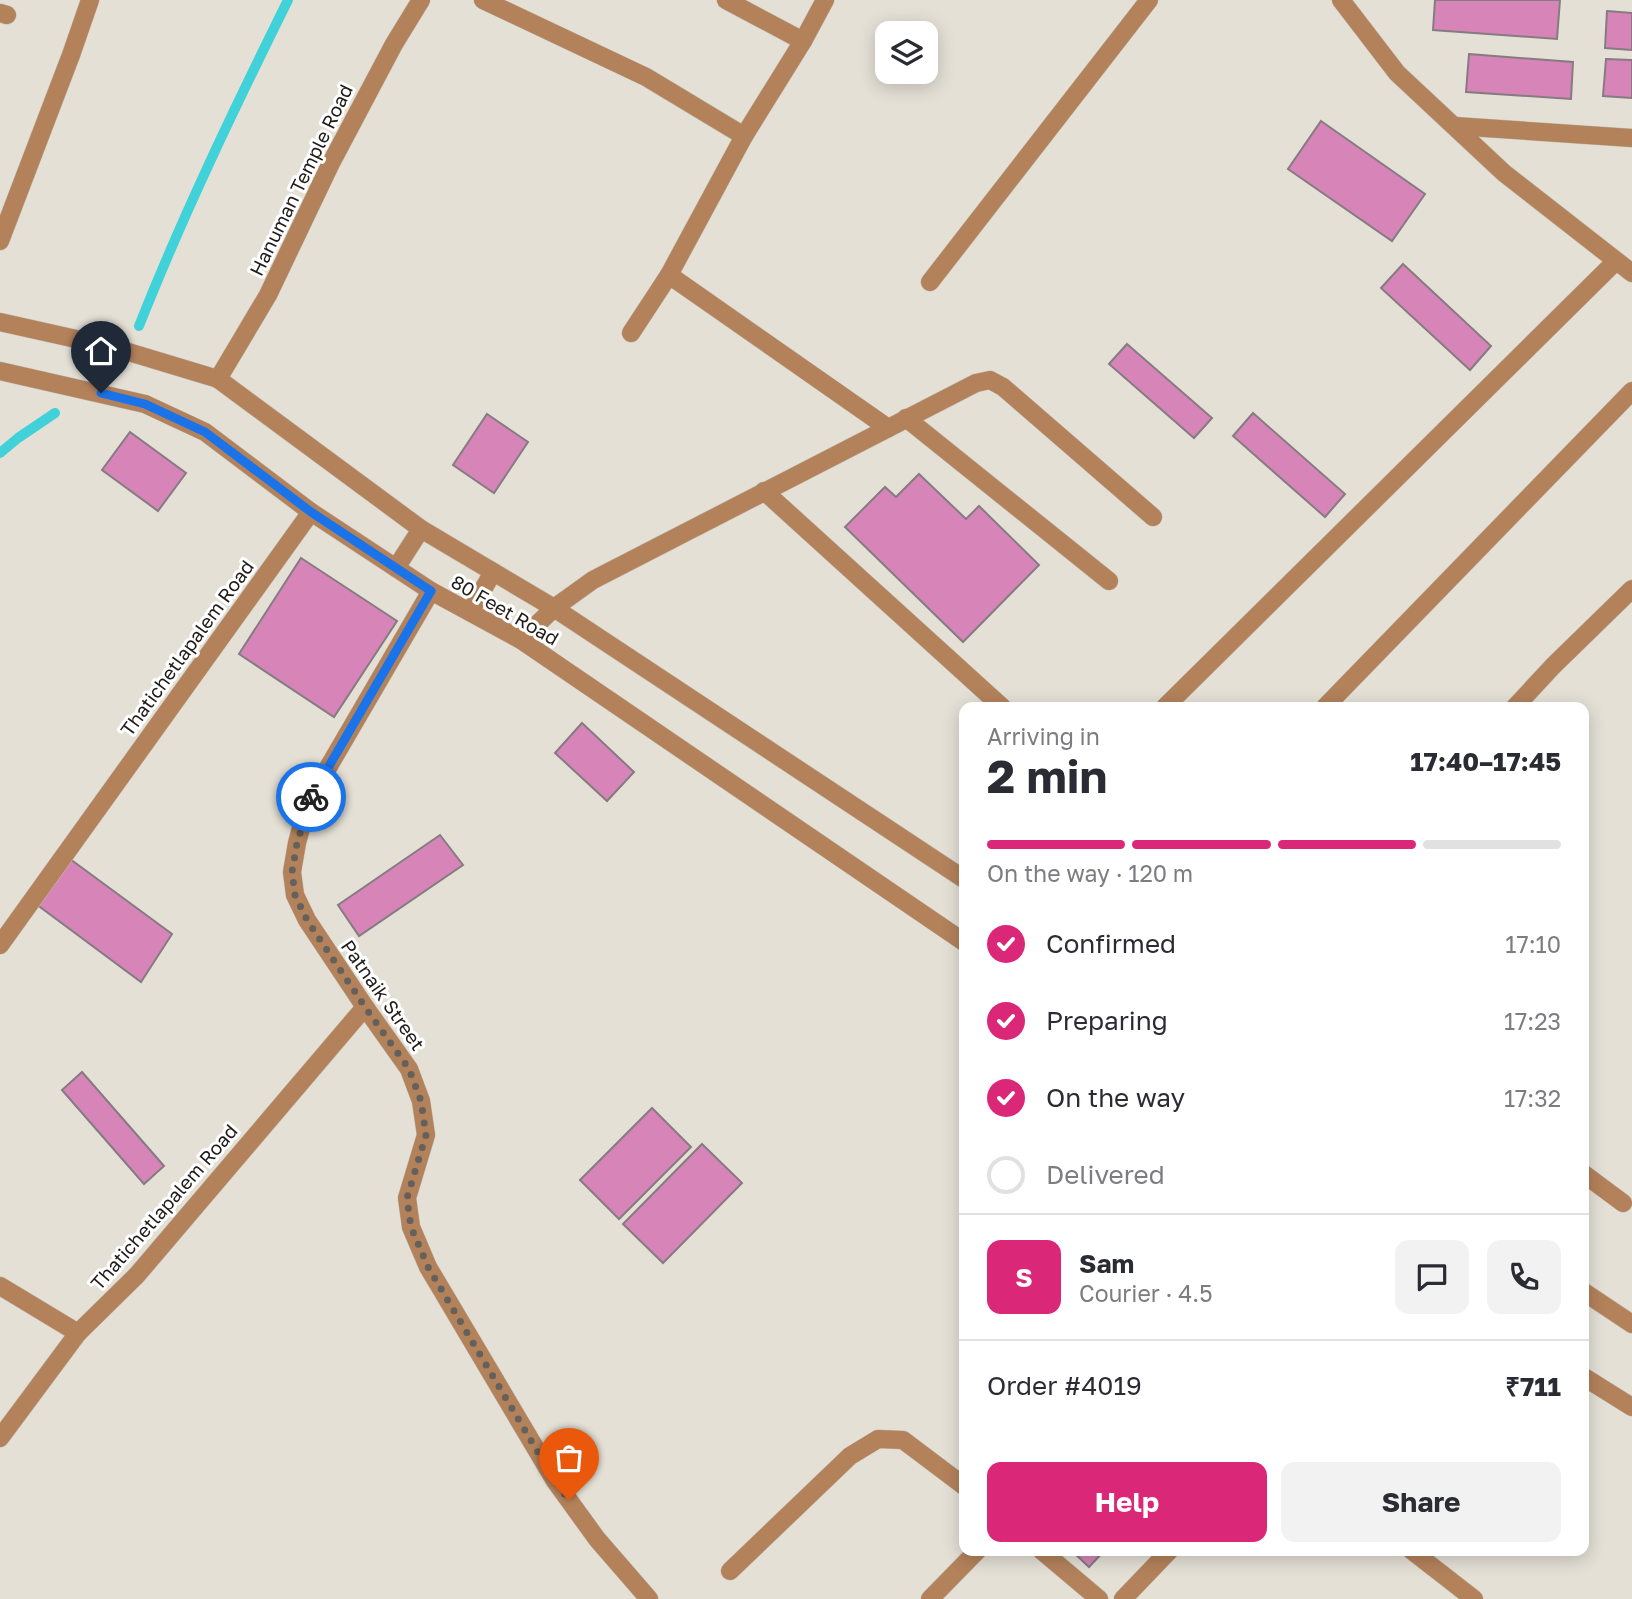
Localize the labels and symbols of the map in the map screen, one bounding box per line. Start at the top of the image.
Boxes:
street label: Hanuman Temple Road [244,80,357,279]
pin [71,321,131,393]
street label: Thatichetlapalem Road [115,555,258,740]
street label: 80 Feet Road [447,570,563,650]
courier [276,762,346,832]
street label: Patnaik Street [337,935,430,1054]
street label: Thatichetlapalem Road [86,1119,242,1294]
pin [539,1428,599,1500]

